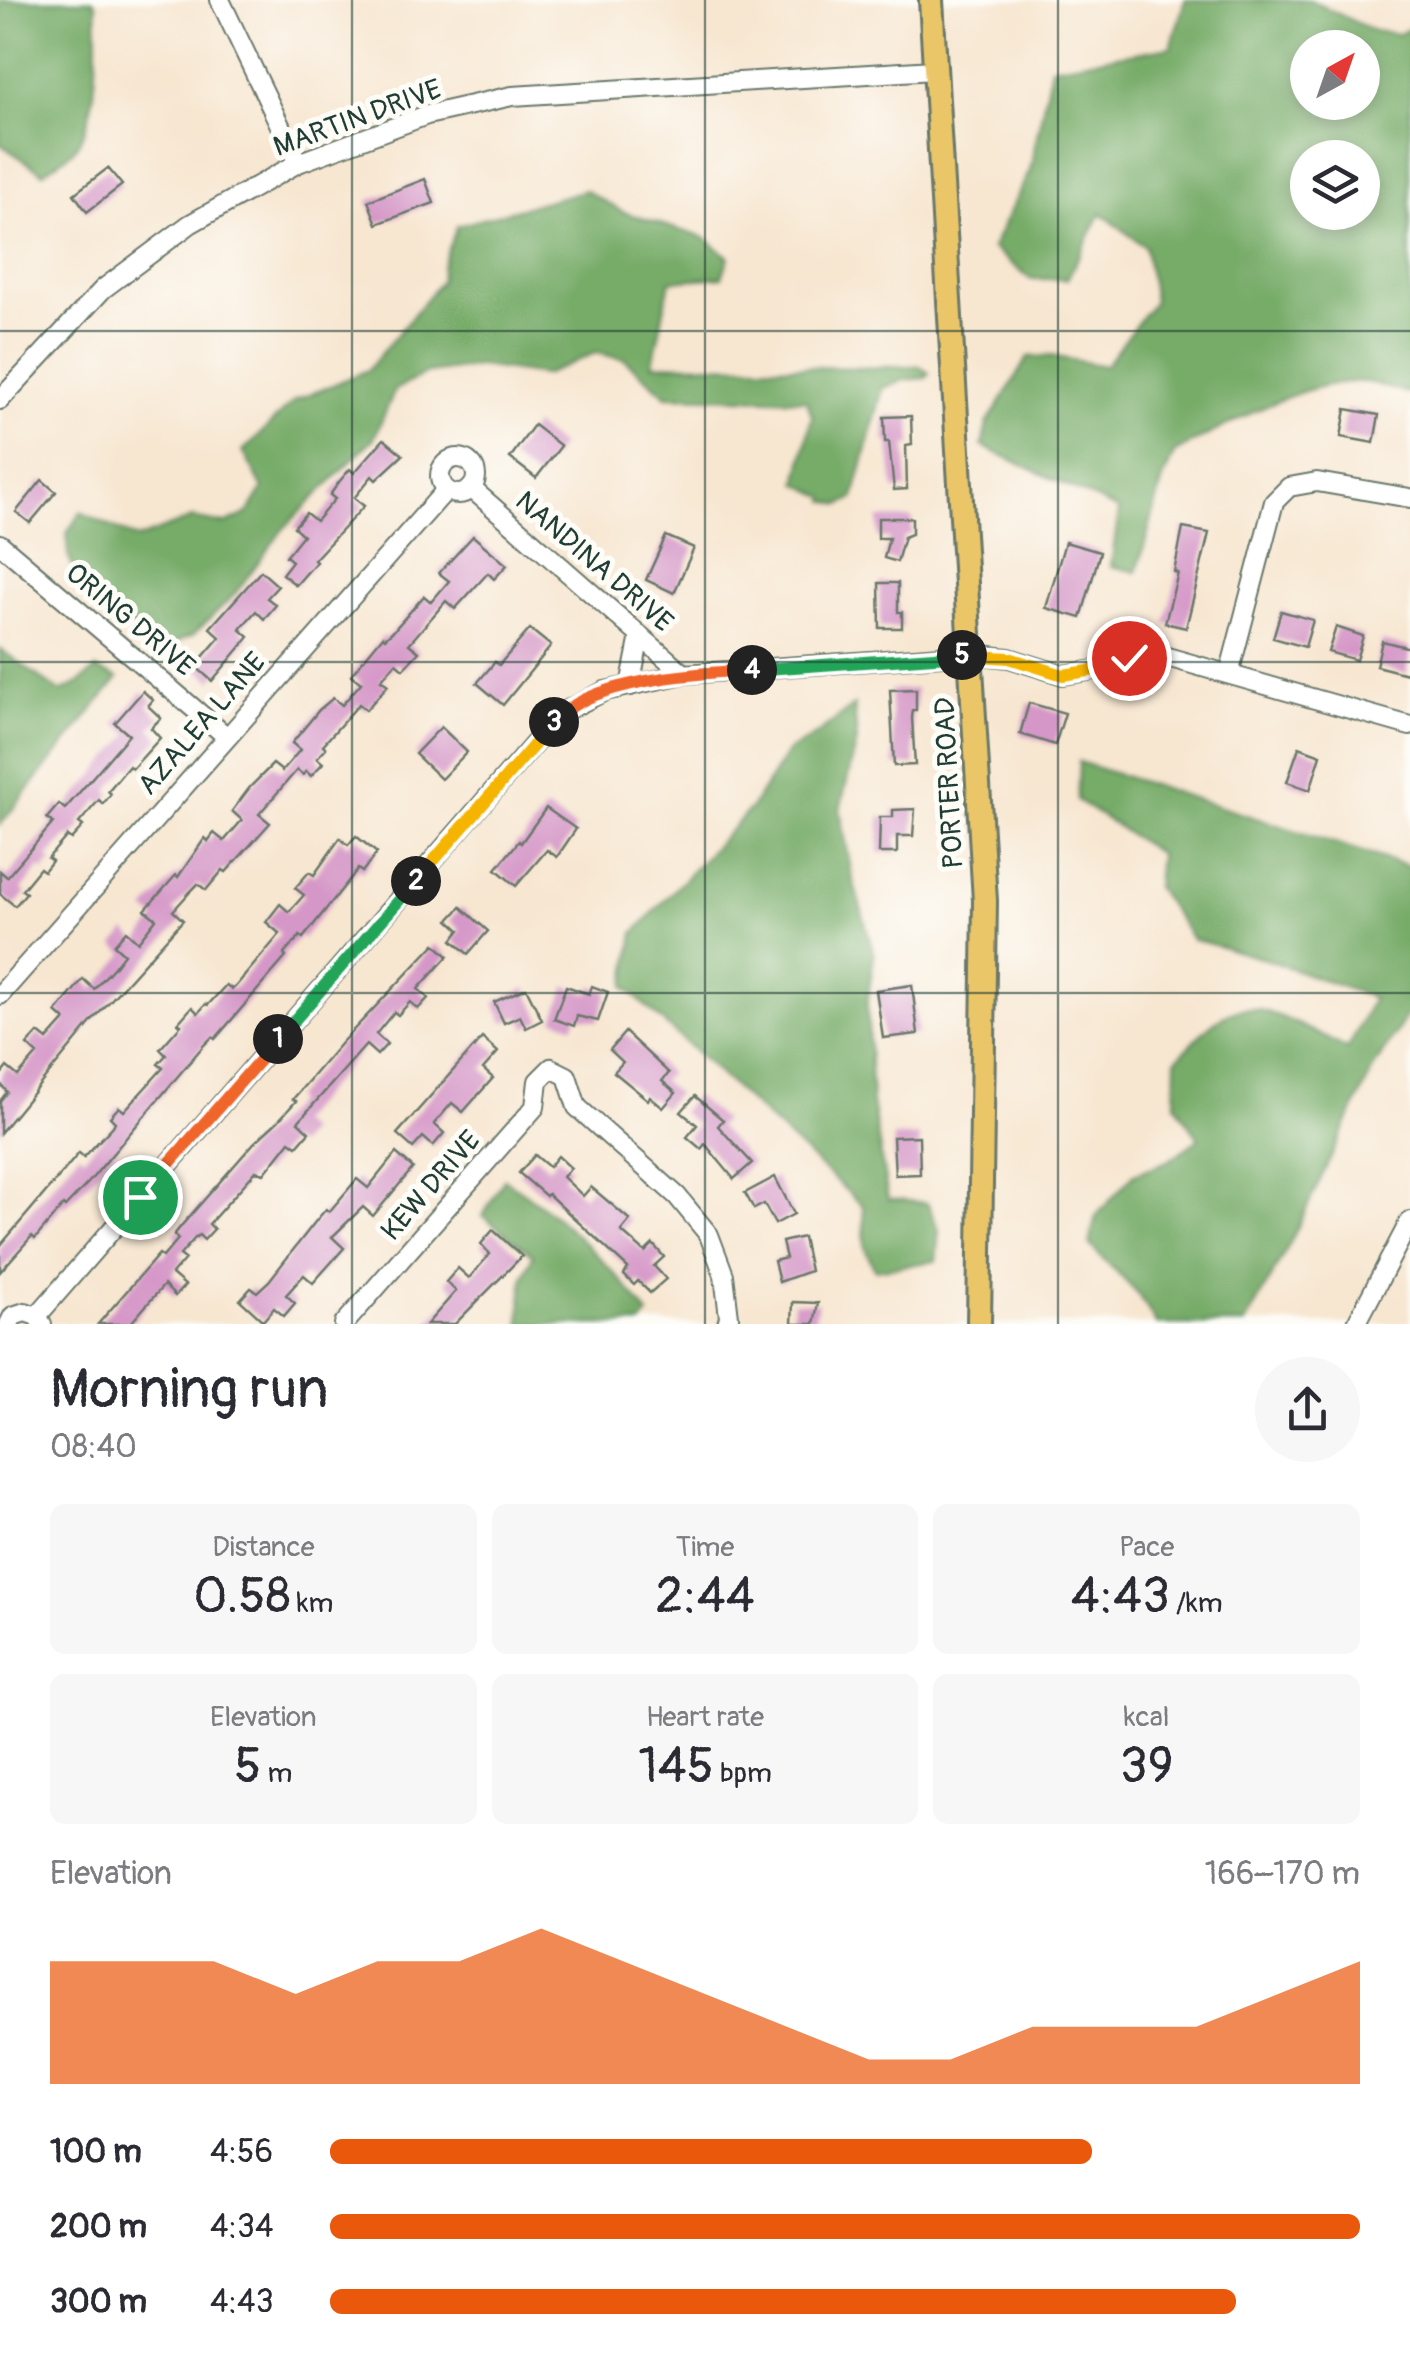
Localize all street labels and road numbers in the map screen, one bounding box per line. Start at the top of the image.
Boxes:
street label: MARTIN DRIVE [269,72,446,165]
street label: NANDINA DRIVE [508,484,680,640]
street label: ORING DRIVE [58,556,202,684]
street label: AZALEA LANE [131,646,274,802]
street label: PORTER ROAD [928,696,971,870]
street label: KEW DRIVE [374,1124,488,1248]

